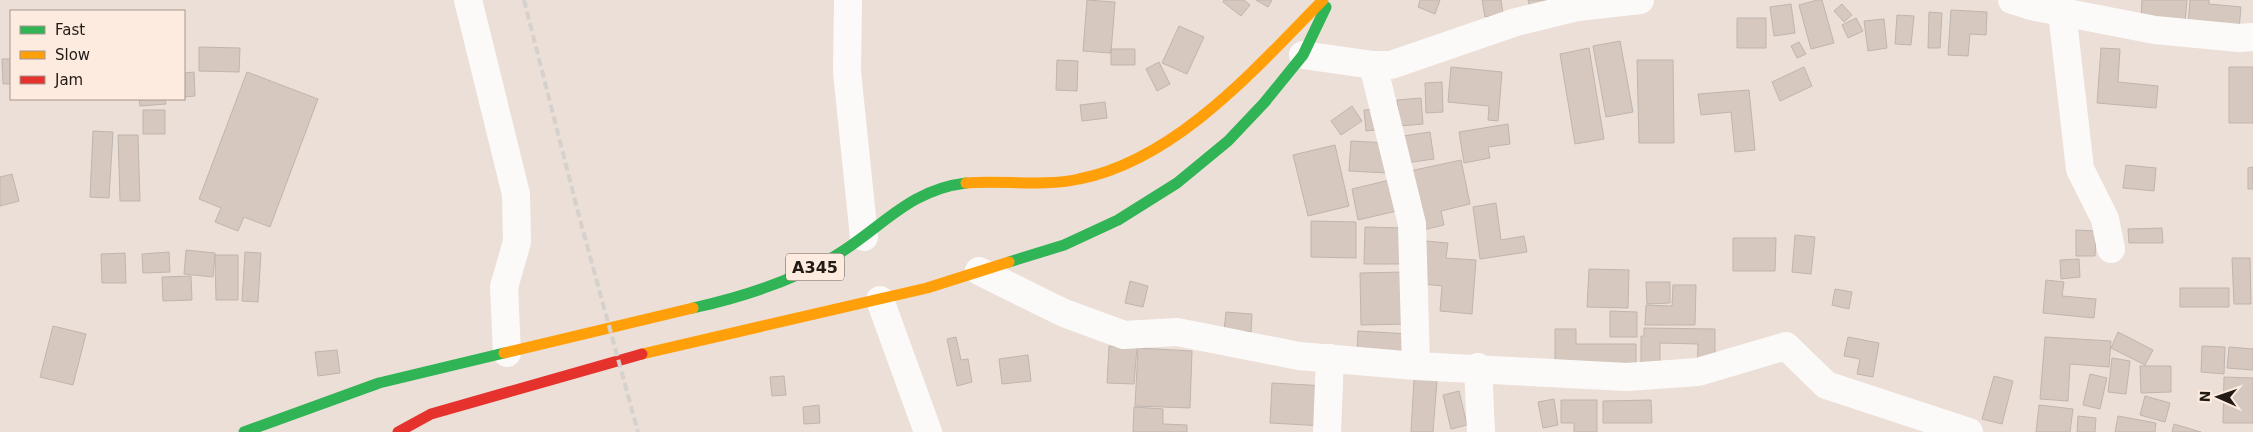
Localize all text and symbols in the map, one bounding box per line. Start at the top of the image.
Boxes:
legend [10,10,185,100]
text: Fast [55,21,85,39]
text: Slow [55,46,90,64]
text: Jam [54,71,83,89]
road number: A345 [786,253,844,280]
north arrow [2193,372,2243,422]
text: N [2197,390,2213,403]

